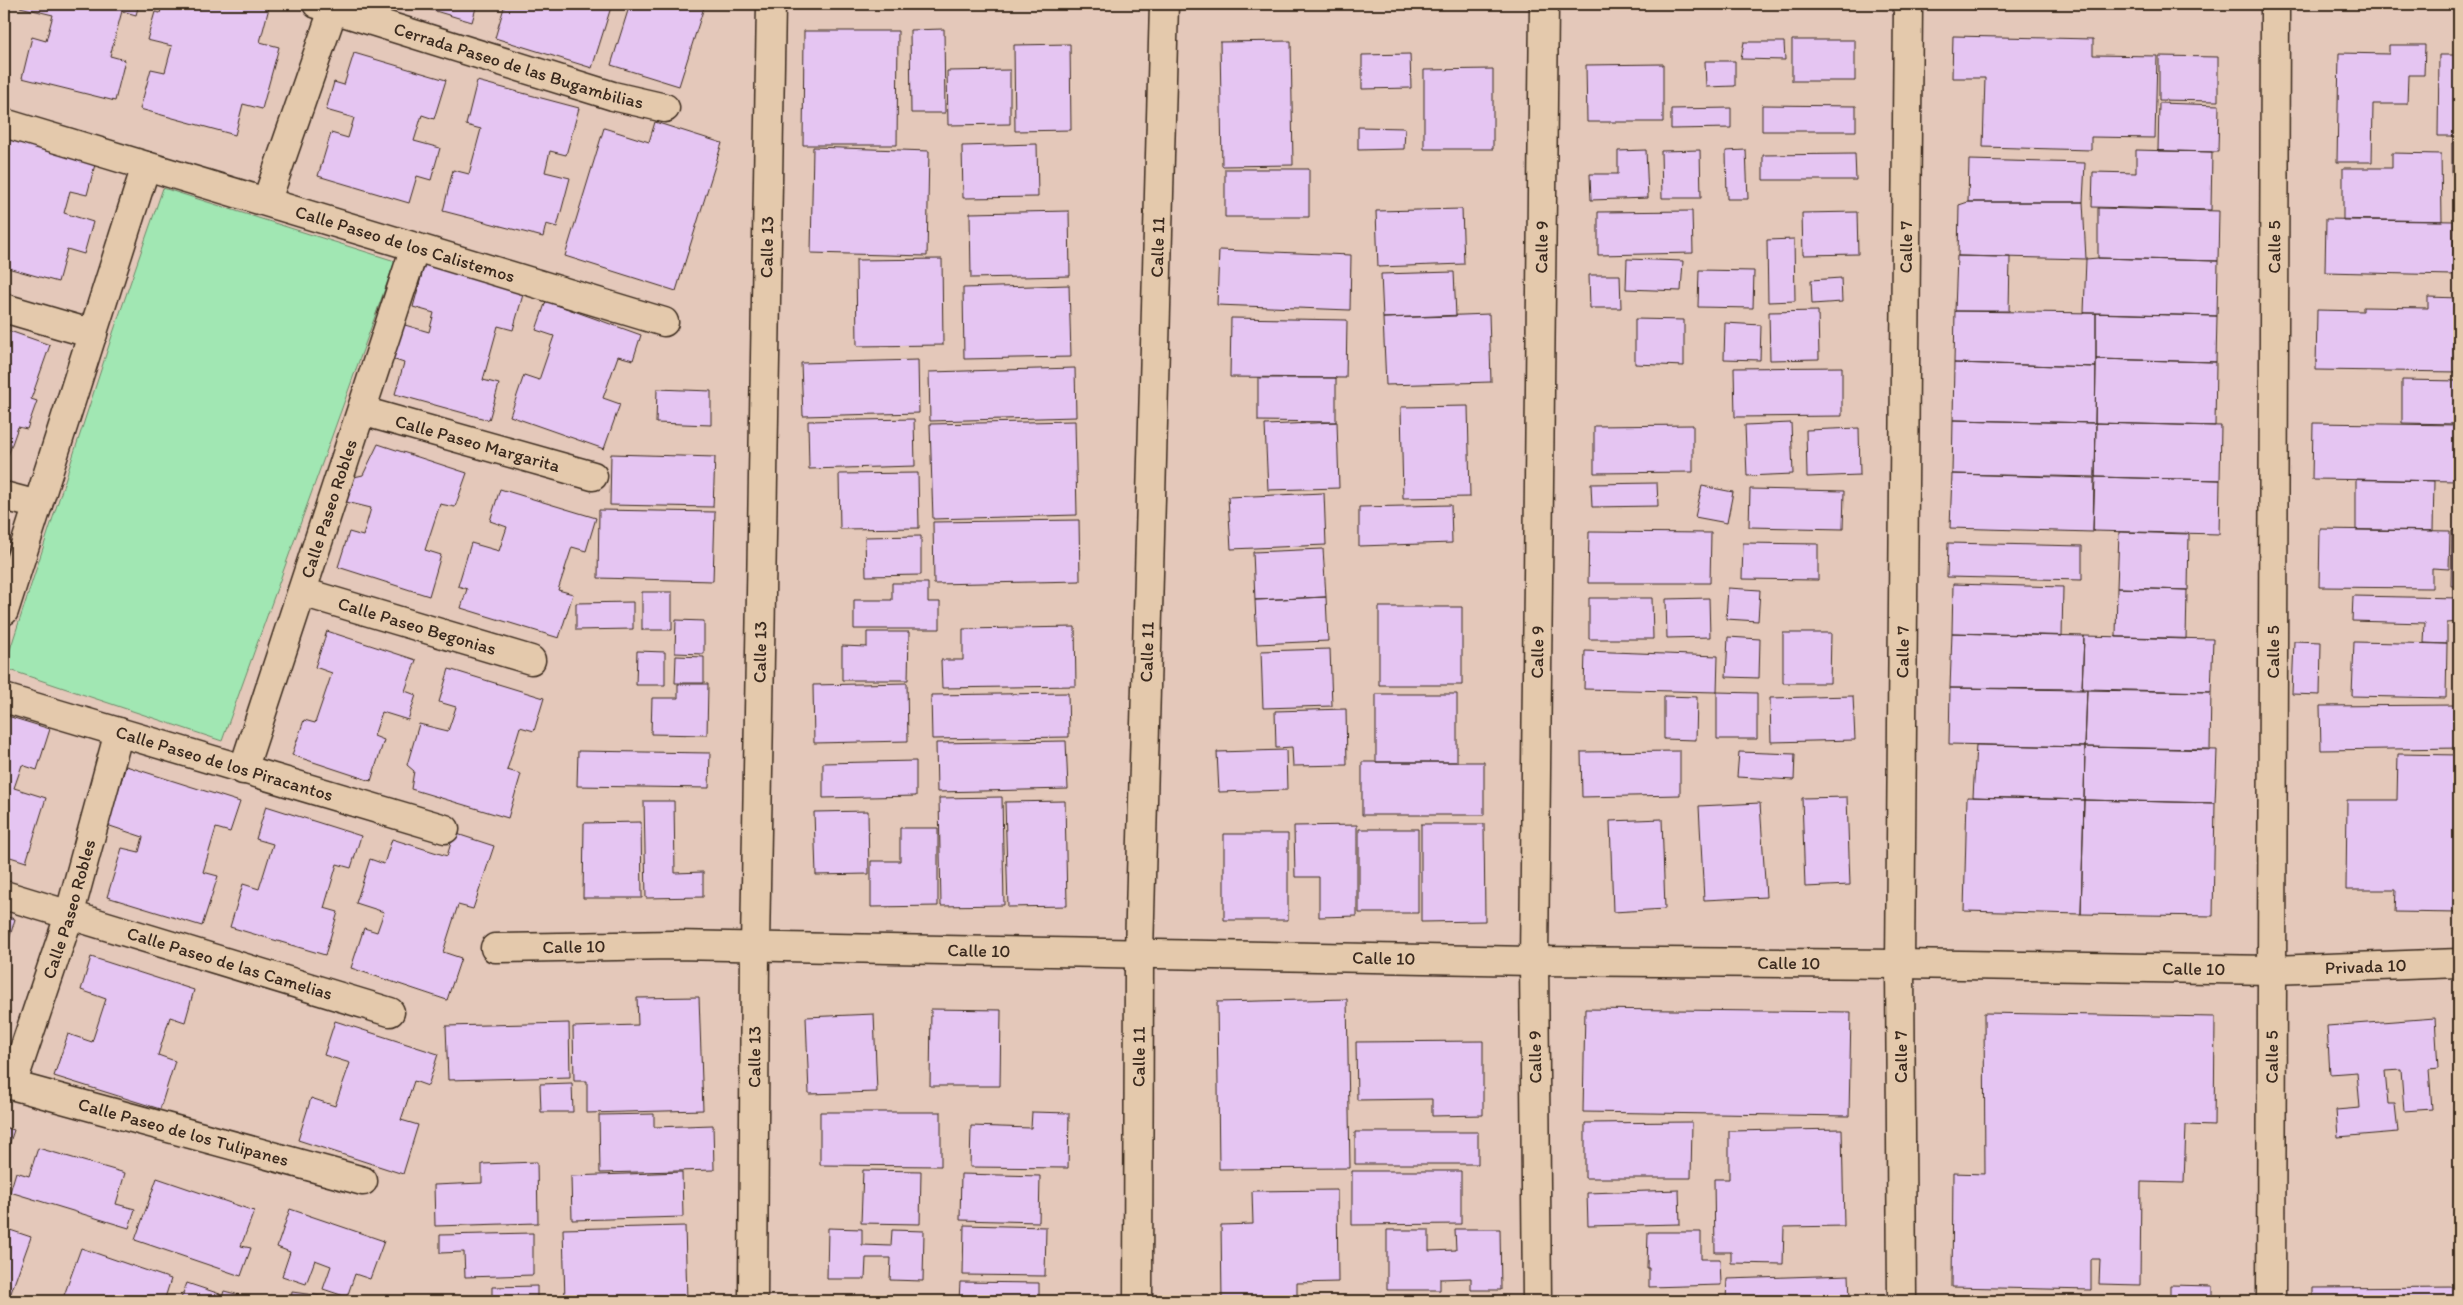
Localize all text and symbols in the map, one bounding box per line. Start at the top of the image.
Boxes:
street label: Cerrada Paseo de las Bugambilias [391,18,646,114]
street label: Calle Paseo de los Calistemos [293,200,518,287]
street label: Calle 13 [755,216,778,278]
street label: Calle 11 [1146,217,1169,278]
street label: Calle 9 [1530,220,1553,274]
street label: Calle 5 [2263,220,2285,274]
street label: Calle 7 [1895,221,1917,273]
street label: Calle Paseo Margarita [393,410,563,477]
street label: Calle Paseo Robles [296,437,362,581]
street label: Calle Paseo Begonias [335,592,499,660]
street label: Calle 13 [748,621,772,683]
street label: Calle 11 [1135,622,1159,683]
street label: Calle 9 [1526,625,1549,679]
street label: Calle 7 [1891,625,1914,678]
street label: Calle 5 [2262,625,2284,679]
street label: Calle Paseo de los Piracantos [113,721,336,806]
street label: Calle Paseo Robles [38,837,100,982]
street label: Calle Paseo de las Camelias [124,922,335,1005]
street label: Calle 10 [542,935,606,958]
street label: Calle 10 [947,939,1011,962]
street label: Calle 10 [1352,947,1416,970]
street label: Calle 10 [1757,952,1821,974]
street label: Privada 10 [2324,954,2407,979]
street label: Calle 10 [2162,957,2226,980]
street label: Calle 13 [743,1026,766,1088]
street label: Calle 11 [1128,1027,1150,1087]
street label: Calle 9 [1524,1030,1546,1084]
street label: Calle 5 [2261,1030,2283,1084]
street label: Calle 7 [1890,1031,1912,1083]
street label: Calle Paseo de los Tulipanes [76,1093,291,1171]

